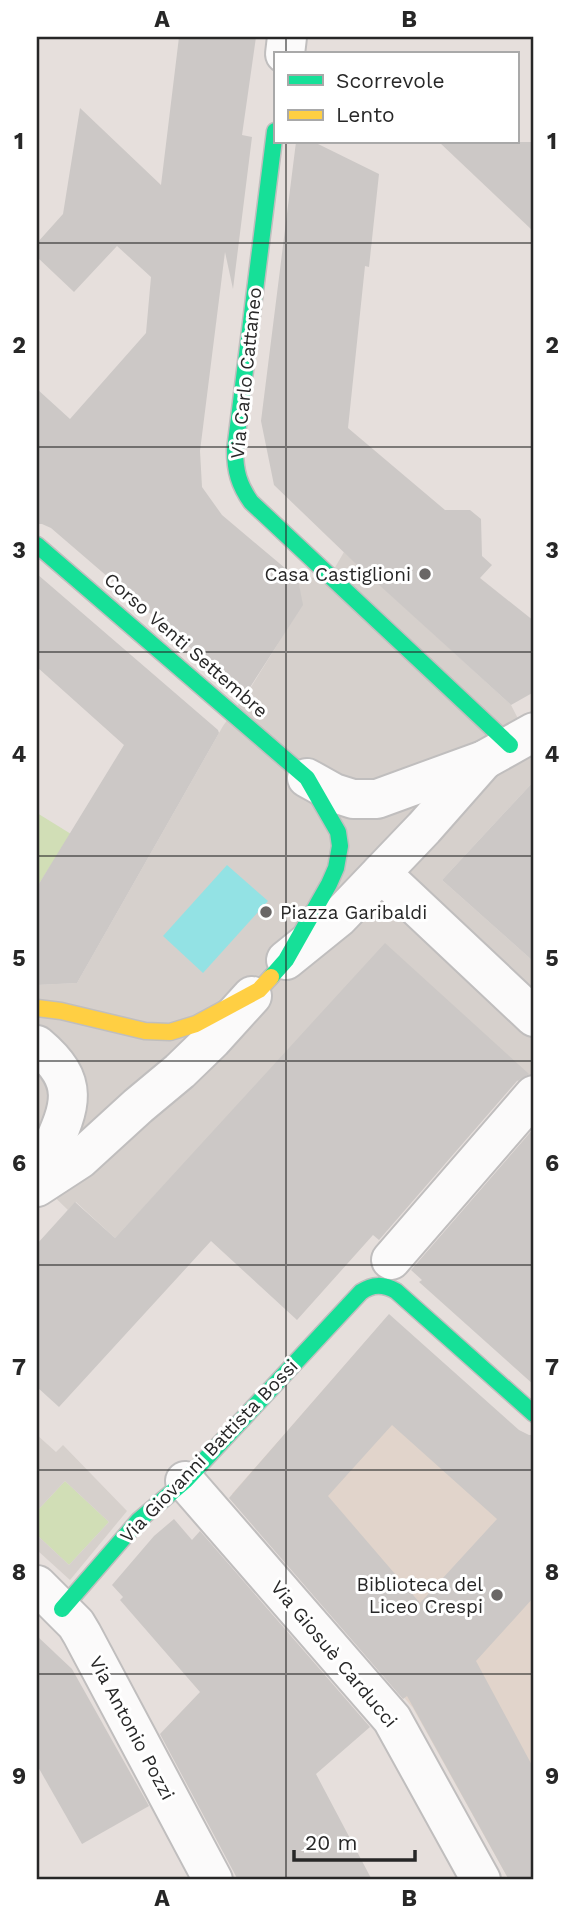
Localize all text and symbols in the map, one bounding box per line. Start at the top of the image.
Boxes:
text: A [154,6,170,33]
text: B [401,6,417,33]
legend [274,52,518,144]
text: Scorrevole [336,68,445,93]
text: Lento [336,102,395,127]
text: 1 [14,128,24,155]
text: 1 [547,128,557,155]
street label: Via Carlo Cattaneo [226,286,266,460]
text: 2 [12,332,26,359]
text: 2 [545,332,559,359]
text: 3 [12,537,26,564]
text: 3 [545,537,559,564]
place label: Casa Castiglioni [264,563,411,586]
marker: Casa Castiglioni [417,566,433,582]
street label: Corso Venti Settembre [99,568,273,722]
text: 4 [12,741,27,768]
text: 4 [545,741,560,768]
place label: Piazza Garibaldi [280,901,427,924]
marker: Piazza Garibaldi [258,904,274,920]
text: 5 [12,945,26,972]
text: 5 [545,945,559,972]
text: 6 [12,1150,26,1177]
text: 6 [545,1150,559,1177]
text: 7 [12,1354,26,1381]
text: 7 [545,1354,559,1381]
street label: Via Giovanni Battista Bossi [115,1355,303,1547]
text: 8 [12,1559,26,1586]
text: 8 [545,1559,559,1586]
place label: Biblioteca del Liceo Crespi [356,1573,483,1618]
street label: Via Giosuè Carducci [266,1576,402,1732]
marker: Biblioteca del Liceo Crespi [489,1587,505,1603]
street label: Via Antonio Pozzi [84,1652,180,1804]
text: 9 [12,1763,26,1790]
text: 9 [545,1763,559,1790]
scale bar [294,1819,415,1863]
text: 20 m [305,1830,357,1855]
text: A [154,1885,170,1912]
text: B [401,1885,417,1912]

